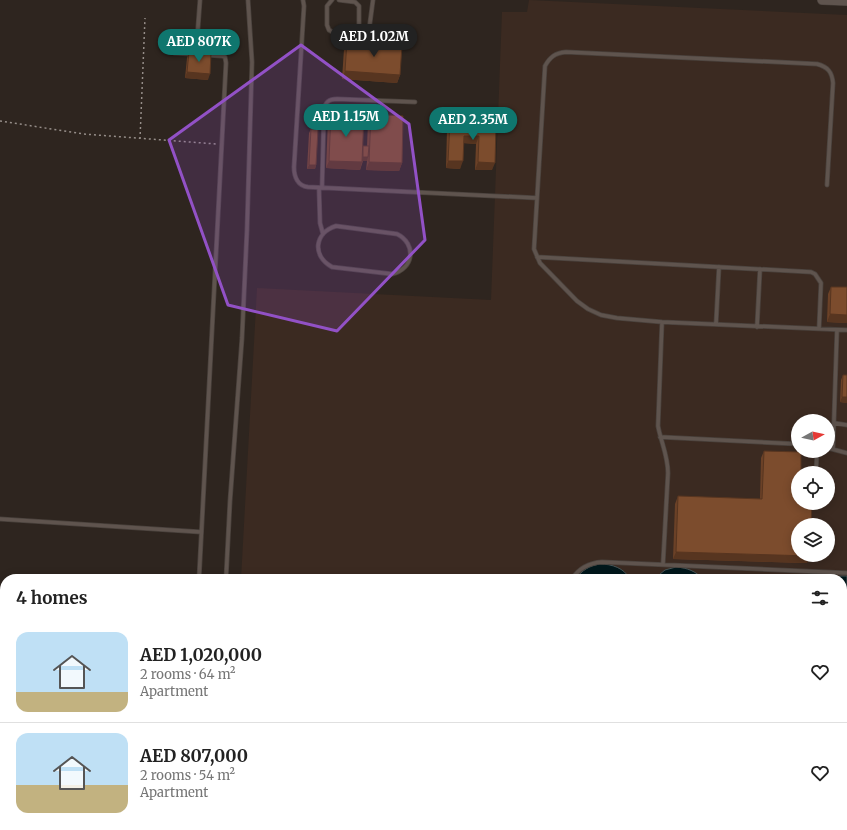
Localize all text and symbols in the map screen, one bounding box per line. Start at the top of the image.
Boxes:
pin: AED 1.02M [328,24,420,58]
text: AED 1.02M [339,28,409,45]
pin: AED 807K [158,29,240,63]
text: AED 807K [167,33,231,50]
pin: AED 1.15M [300,104,392,138]
pin: AED 2.35M [427,107,519,141]
text: AED 1.15M [313,108,379,125]
text: AED 2.35M [438,111,508,128]
north arrow [791,414,835,458]
map controls [791,414,835,562]
button: locate [791,466,835,510]
button: layers [791,518,835,562]
text: 4 homes [16,587,87,609]
icon: filters [809,587,831,609]
text: AED 1,020,000 [140,644,262,666]
icon: home [48,648,96,696]
icon: heart [809,661,831,683]
text: 2 rooms · 64 m² [140,666,236,683]
text: Apartment [140,683,208,700]
text: AED 807,000 [140,745,248,767]
icon: home [48,749,96,797]
icon: heart [809,762,831,784]
text: 2 rooms · 54 m² [140,767,235,784]
text: Apartment [140,784,208,801]

